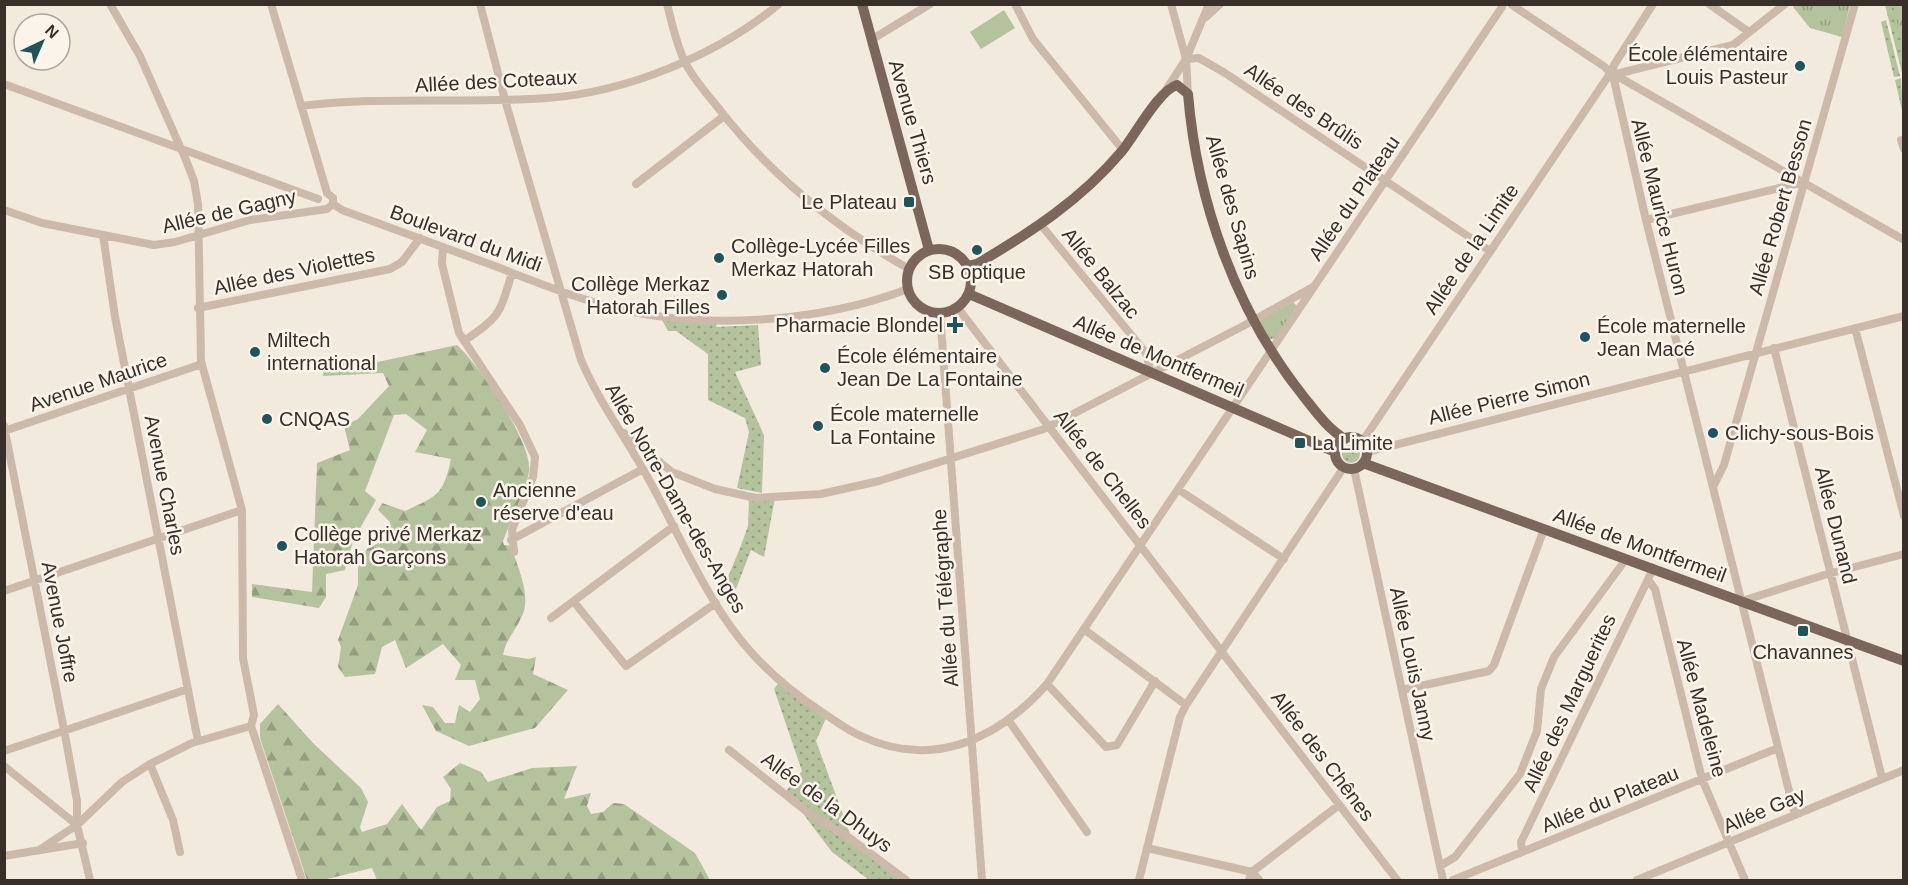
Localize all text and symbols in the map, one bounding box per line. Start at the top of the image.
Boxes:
north arrow [12,12,72,72]
text: N [42,21,62,42]
place label: École élémentaire Louis Pasteur [1628,43,1788,88]
street label: Avenue Thiers [885,57,941,187]
street label: Allée des Brûlis [1241,58,1367,154]
marker: École élémentaire Louis Pasteur [1793,59,1807,73]
street label: Allée des Coteaux [414,66,578,96]
street label: Allée Maurice Huron [1627,116,1693,298]
street label: Allée Robert Besson [1744,116,1816,298]
street label: Allée du Plateau [1304,131,1404,265]
street label: Allée des Sapins [1202,132,1264,282]
street label: Allée de la Limite [1419,180,1523,318]
street label: Allée de Gagny [160,185,298,237]
place label: Le Plateau [801,191,897,213]
marker: Le Plateau [902,195,916,209]
street label: Boulevard du Midi [387,200,545,276]
street label: Allée Balzac [1058,223,1144,323]
place label: Collège-Lycée Filles Merkaz Hatorah [731,235,910,280]
street label: Allée des Violettes [211,243,377,299]
marker: SB optique [970,243,984,257]
marker: Collège-Lycée Filles Merkaz Hatorah [712,251,726,265]
place label: SB optique [928,261,1026,283]
place label: Collège Merkaz Hatorah Filles [571,273,710,318]
marker: Collège Merkaz Hatorah Filles [715,288,729,302]
street label: Allée de Montfermeil [1071,310,1247,402]
place label: Pharmacie Blondel [775,314,943,336]
place label: École maternelle Jean Macé [1597,315,1746,360]
marker: Pharmacie Blondel [948,318,962,332]
place label: Miltech international [267,329,376,374]
marker: École maternelle Jean Macé [1578,330,1592,344]
marker: Miltech international [248,345,262,359]
place label: École élémentaire Jean De La Fontaine [837,345,1023,390]
street label: Avenue Maurice [26,348,170,416]
marker: École élémentaire Jean De La Fontaine [818,361,832,375]
street label: Allée Pierre Simon [1426,367,1592,429]
street label: Allée Notre-Dame-des-Anges [601,379,751,617]
place label: École maternelle La Fontaine [830,403,979,448]
street label: Allée de Chelles [1050,405,1156,533]
place label: CNQAS [279,408,350,430]
marker: CNQAS [260,412,274,426]
street label: Avenue Charles [141,413,189,557]
marker: École maternelle La Fontaine [811,419,825,433]
place label: Clichy-sous-Bois [1725,422,1874,444]
marker: Clichy-sous-Bois [1706,426,1720,440]
place label: La Limite [1312,432,1393,454]
marker: La Limite [1293,436,1307,450]
street label: Allée Dunand [1811,464,1861,586]
place label: Ancienne réserve d'eau [493,479,614,524]
marker: Ancienne réserve d'eau [474,495,488,509]
street label: Allée de Montfermeil [1551,503,1729,587]
street label: Allée du Télégraphe [928,508,962,688]
place label: Collège privé Merkaz Hatorah Garçons [294,523,482,568]
marker: Collège privé Merkaz Hatorah Garçons [275,539,289,553]
street label: Avenue Joffre [37,560,83,684]
street label: Allée Louis Janny [1386,585,1440,743]
street label: Allée des Marguerites [1518,611,1620,795]
marker: Chavannes [1796,624,1810,638]
street label: Allée Madeleine [1673,636,1731,780]
place label: Chavannes [1752,641,1854,663]
street label: Allée des Chênes [1267,687,1379,825]
street label: Allée de la Dhuys [758,747,896,857]
street label: Allée du Plateau [1538,762,1682,836]
street label: Allée Gay [1720,783,1808,837]

